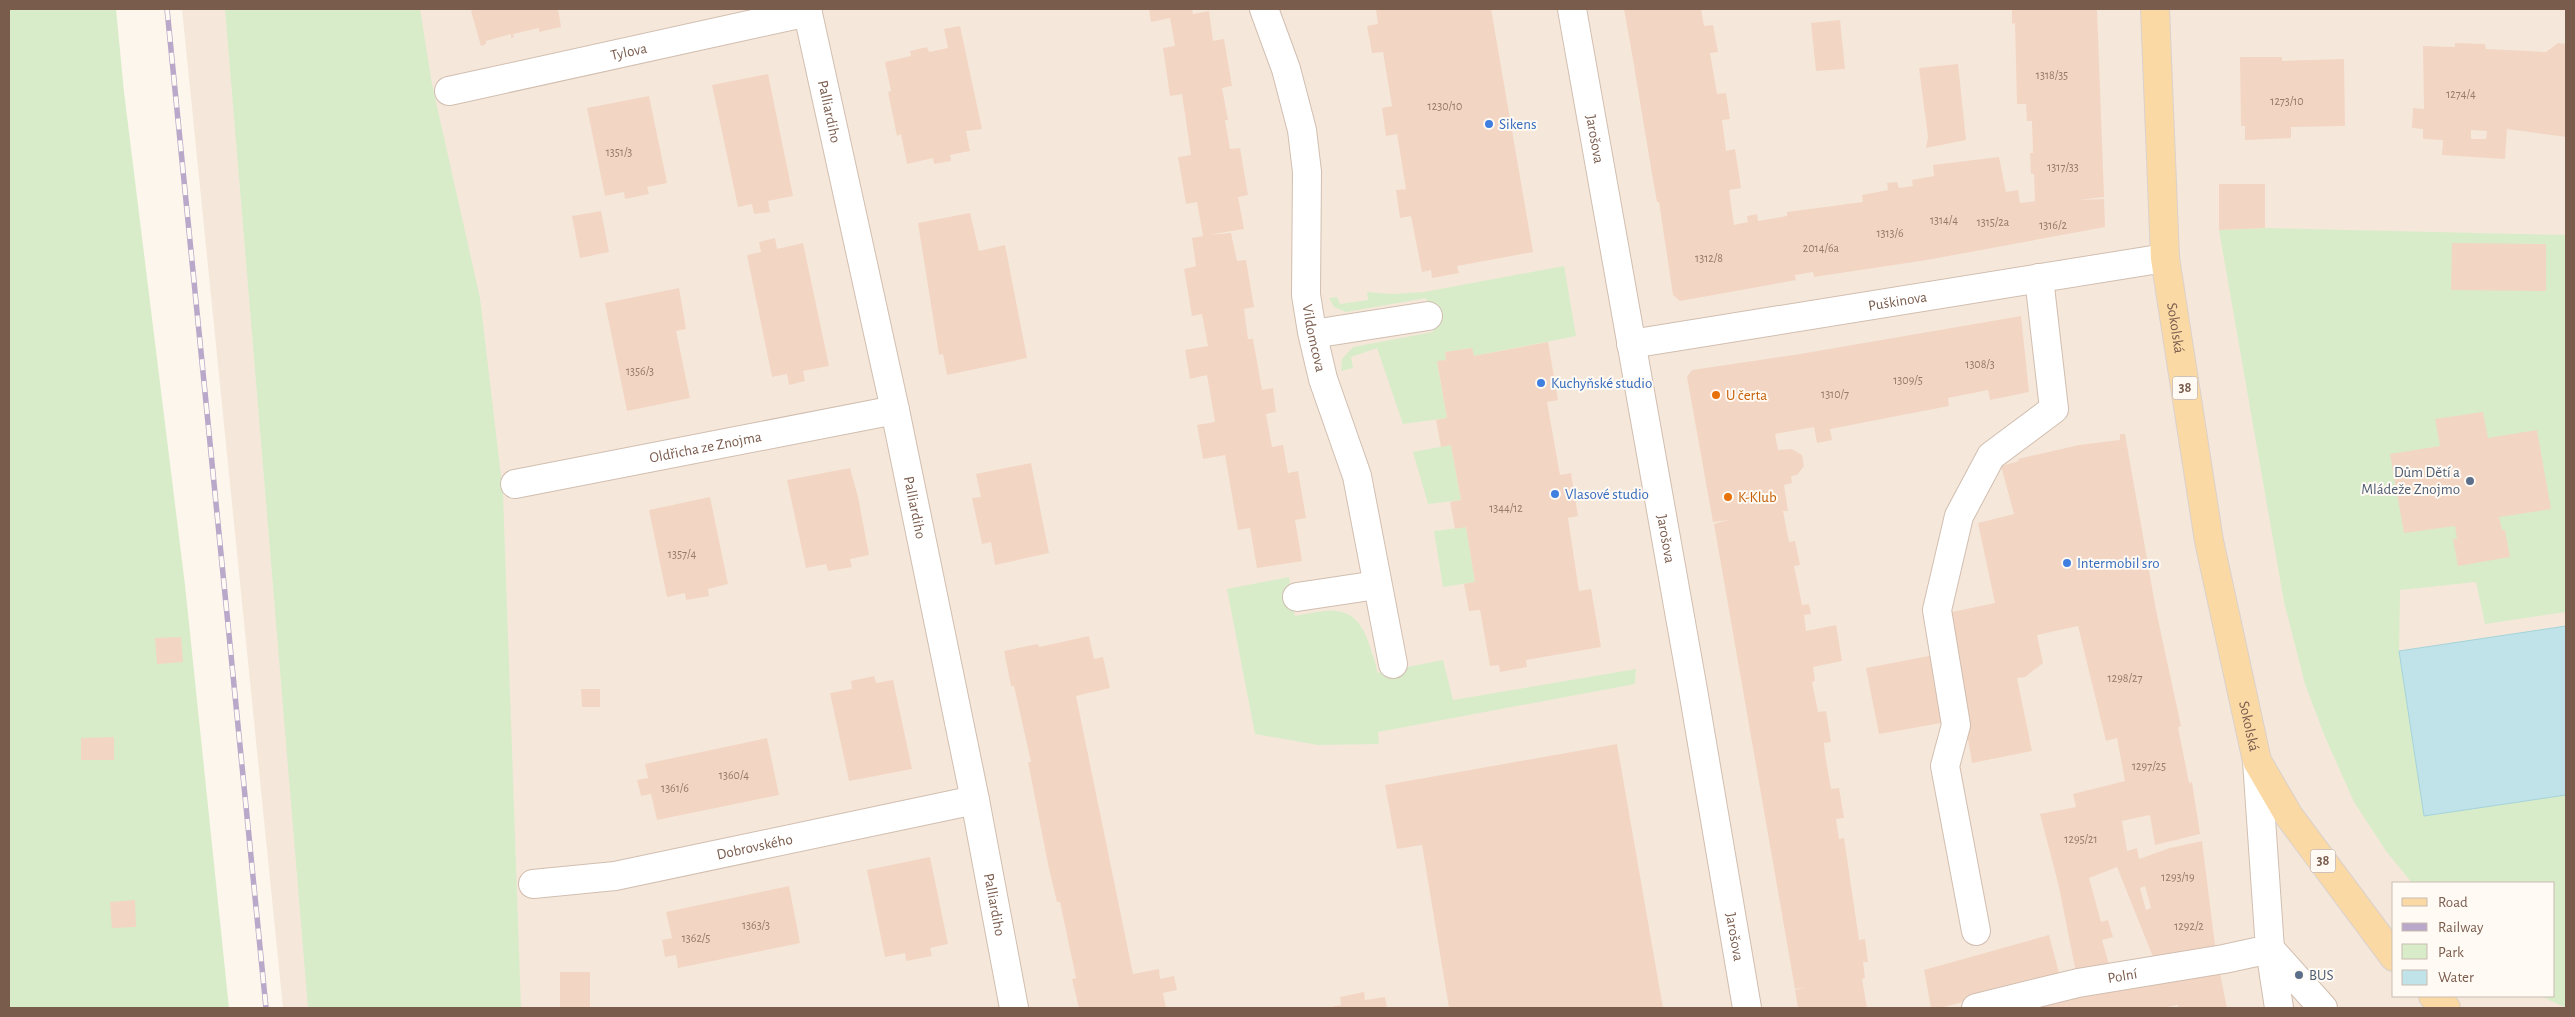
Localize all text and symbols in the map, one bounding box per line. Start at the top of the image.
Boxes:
street label: Tylova [609,40,648,63]
house number: 1318/35 [2036,69,2068,81]
street label: Palliardiho [815,79,844,144]
house number: 1274/4 [2446,88,2476,100]
house number: 1273/10 [2270,95,2304,107]
house number: 1230/10 [1428,100,1462,112]
street label: Jarošova [1583,113,1607,165]
place label: Sikens [1499,117,1537,132]
marker: Sikens [1483,118,1495,130]
house number: 1351/3 [606,146,632,158]
house number: 1317/33 [2047,161,2079,173]
house number: 1314/4 [1930,214,1958,226]
house number: 1315/2a [1977,216,2010,228]
house number: 1316/2 [2039,219,2067,231]
house number: 1313/6 [1876,227,1904,239]
house number: 2014/6a [1803,242,1840,254]
house number: 1312/8 [1695,252,1723,264]
street label: Puškinova [1867,289,1928,313]
street label: Sokolská [2165,302,2187,354]
street label: Vildomcova [1300,303,1329,373]
house number: 1308/3 [1965,358,1995,370]
house number: 1356/3 [626,365,654,377]
house number: 1309/5 [1893,374,1923,386]
place label: Kuchyňské studio [1551,376,1652,391]
road number: 38 [2172,376,2198,399]
marker: Kuchyňské studio [1535,377,1547,389]
place label: U čerta [1726,388,1767,403]
house number: 1310/7 [1821,388,1849,400]
marker: U čerta [1710,389,1722,401]
street label: Oldřicha ze Znojma [648,429,763,465]
place label: Dům Dětí a Mládeže Znojmo [2361,465,2460,497]
street label: Palliardiho [901,475,929,540]
marker: Dům Dětí a Mládeže Znojmo [2464,475,2476,487]
place label: Vlasové studio [1565,487,1649,502]
marker: Vlasové studio [1549,488,1561,500]
place label: K-Klub [1738,490,1777,505]
marker: K-Klub [1722,491,1734,503]
house number: 1344/12 [1489,502,1523,514]
street label: Jarošova [1654,513,1678,564]
house number: 1357/4 [668,548,696,560]
place label: Intermobil sro [2077,556,2160,571]
marker: Intermobil sro [2061,557,2073,569]
house number: 1298/27 [2108,672,2142,684]
street label: Sokolská [2237,700,2262,753]
house number: 1297/25 [2132,760,2166,772]
house number: 1360/4 [719,769,749,781]
house number: 1361/6 [661,782,689,794]
street label: Dobrovského [715,831,794,862]
house number: 1295/21 [2064,833,2098,845]
road number: 38 [2310,849,2336,872]
house number: 1293/19 [2161,871,2195,883]
street label: Palliardiho [981,872,1008,937]
legend [2392,882,2555,997]
text: Road [2438,895,2468,910]
street label: Jarošova [1723,911,1746,962]
house number: 1363/3 [742,919,770,931]
house number: 1292/2 [2174,920,2204,932]
text: Railway [2438,920,2484,935]
house number: 1362/5 [682,932,710,944]
text: Park [2438,945,2464,960]
street label: Polní [2107,966,2139,986]
place label: BUS [2309,968,2334,983]
marker: BUS [2293,969,2305,981]
text: Water [2438,970,2474,985]

